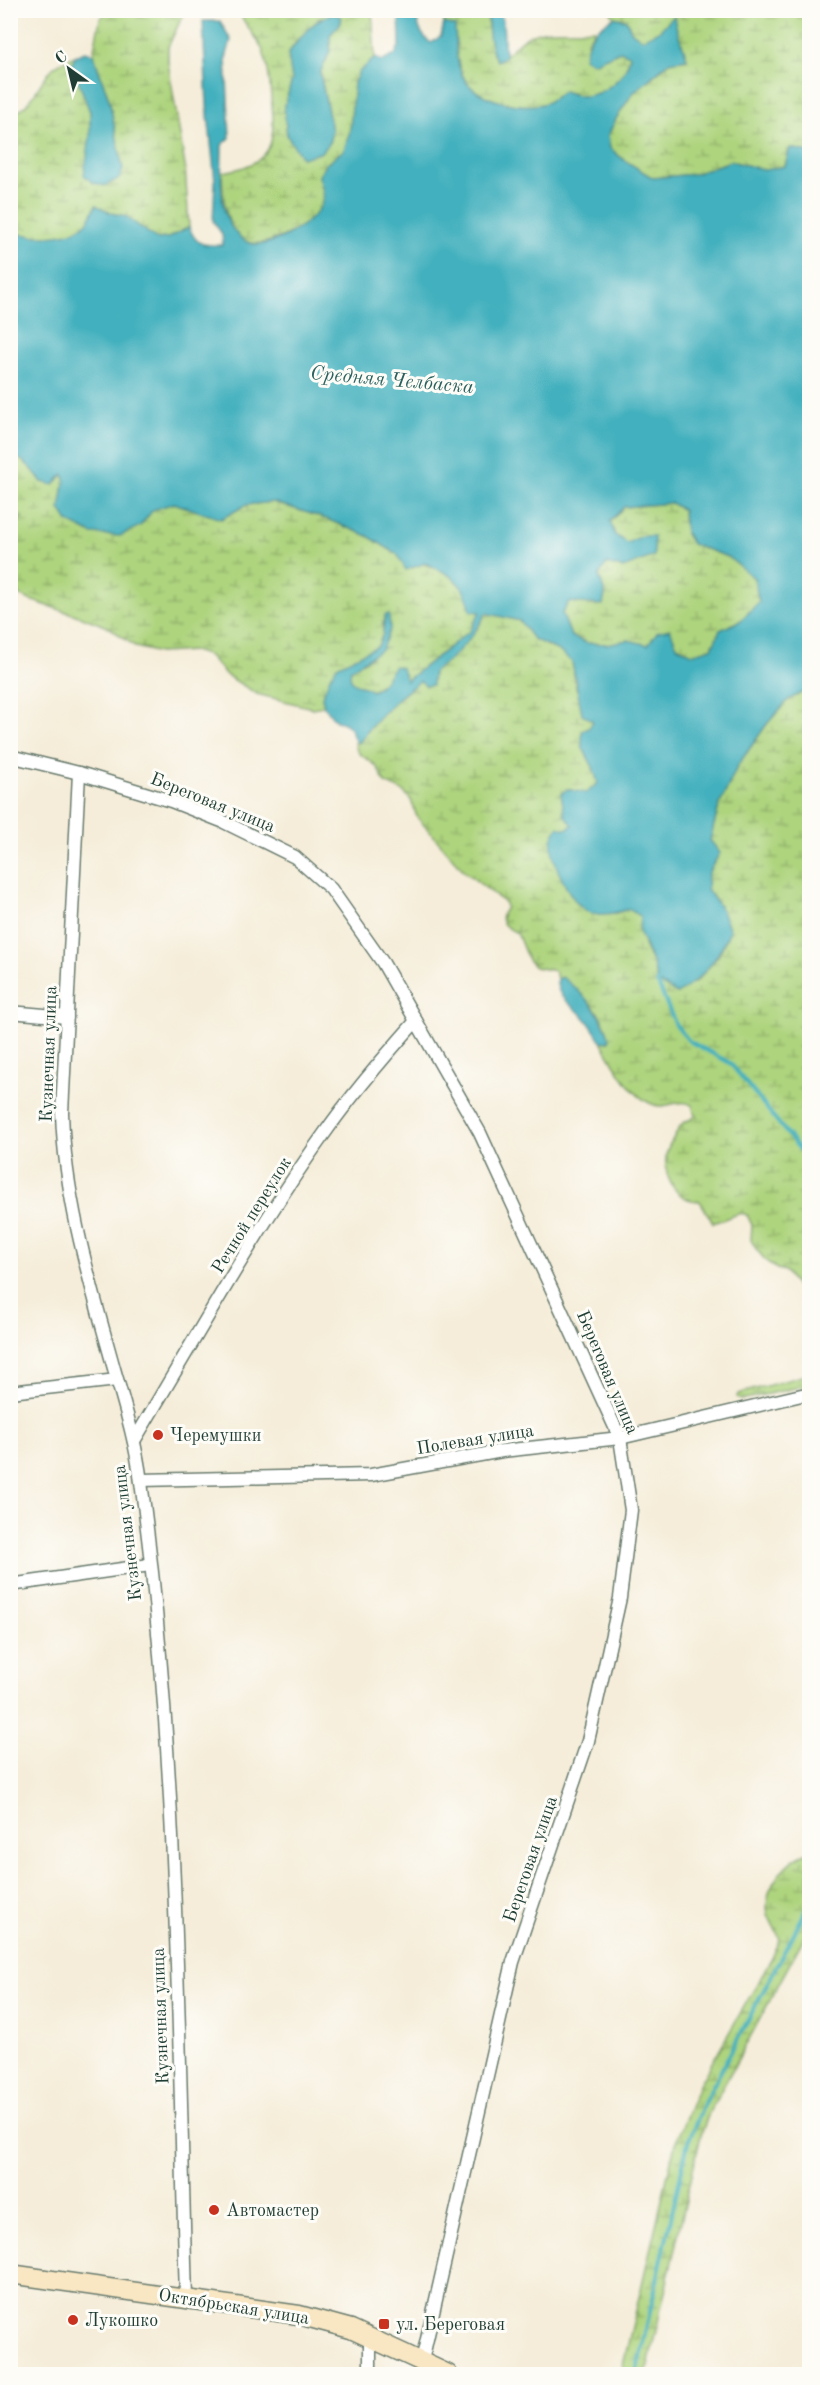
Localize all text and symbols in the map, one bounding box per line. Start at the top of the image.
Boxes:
north arrow [39,39,99,99]
text: С [53,49,71,68]
water label: Средняя Челбаска [309,364,475,398]
street label: Береговая улица [148,770,277,836]
street label: Кузнечная улица [38,985,60,1123]
street label: Речной переулок [209,1154,295,1277]
street label: Береговая улица [573,1308,641,1437]
street label: Полевая улица [415,1422,535,1458]
place label: Черемушки [170,1427,261,1445]
marker: Черемушки [151,1428,165,1442]
street label: Кузнечная улица [111,1464,145,1602]
street label: Береговая улица [501,1794,561,1925]
street label: Кузнечная улица [150,1947,172,2085]
place label: Автомастер [226,2202,319,2220]
marker: Автомастер [207,2203,221,2217]
street label: Октябрьская улица [157,2286,311,2328]
place label: Лукошко [85,2312,158,2330]
marker: Лукошко [66,2313,80,2327]
place label: ул. Береговая [396,2316,505,2334]
marker: ул. Береговая [377,2317,391,2331]

